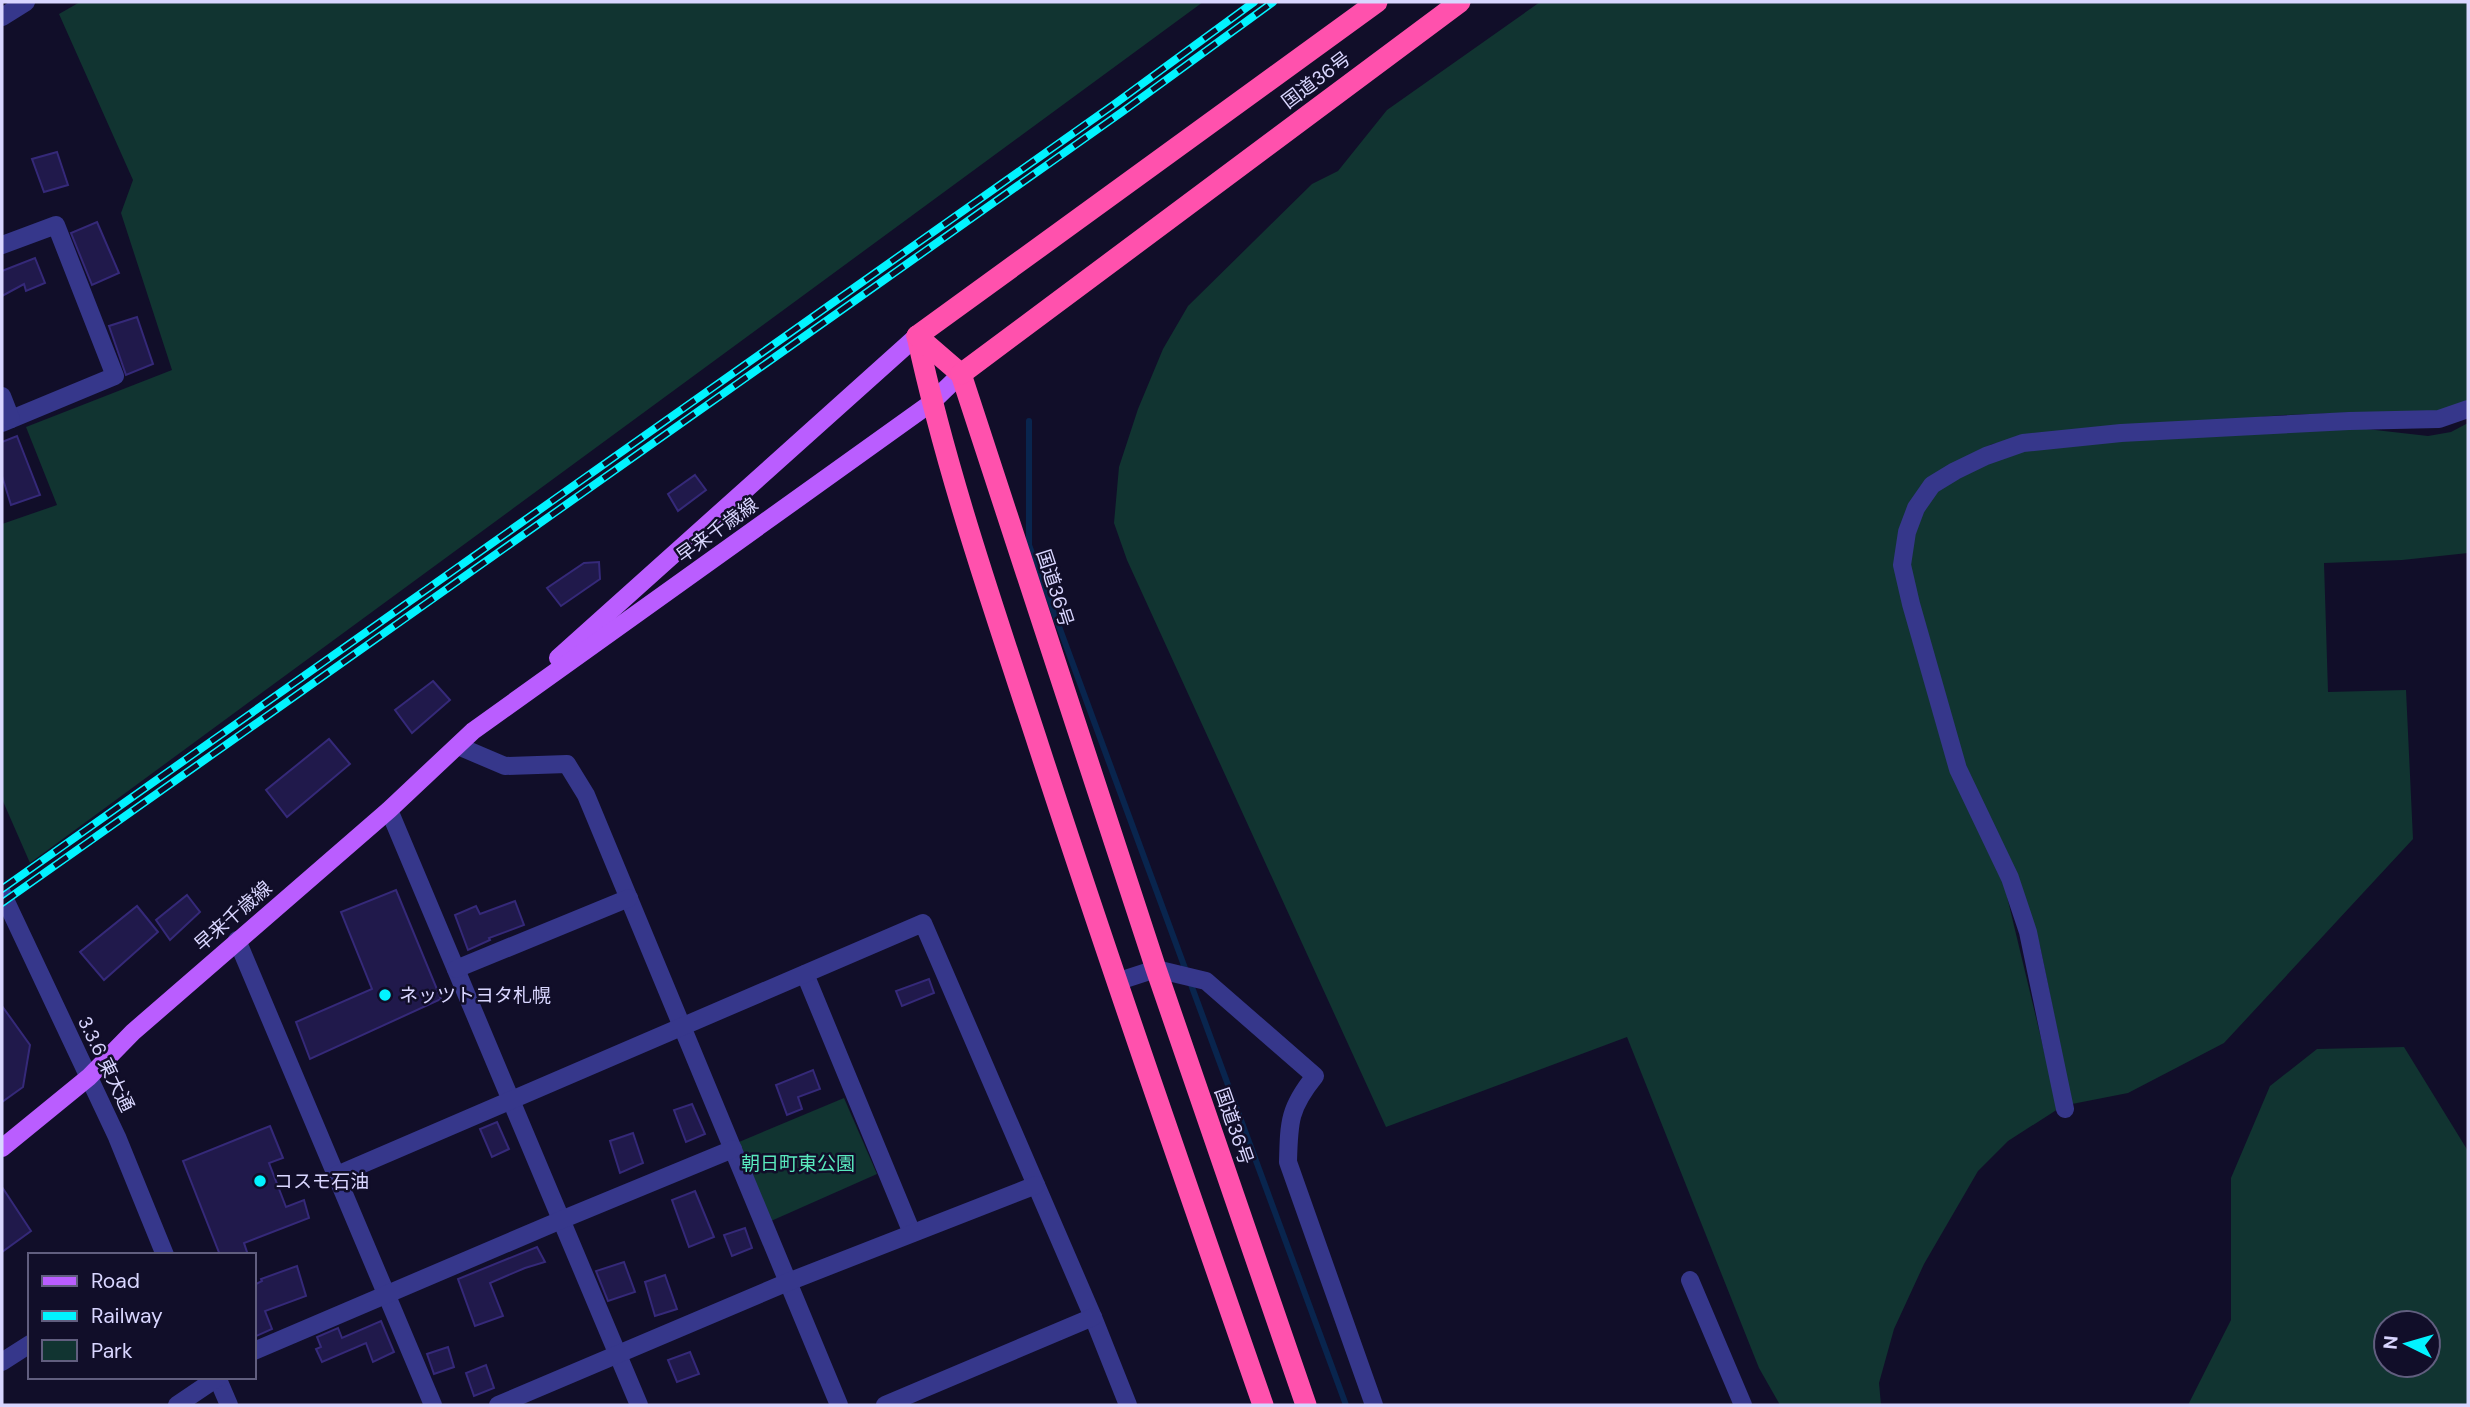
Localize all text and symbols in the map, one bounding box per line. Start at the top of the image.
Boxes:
street label: 国道36号 [1276,46,1356,114]
street label: 早来千歳線 [671,492,763,568]
street label: 国道36号 [1031,546,1079,630]
street label: 早来千歳線 [189,875,277,957]
place label: ネッツトヨタ札幌 [399,983,551,1008]
marker: ネッツトヨタ札幌 [377,987,393,1003]
street label: 3.3.6 東大通 [72,1012,140,1116]
street label: 国道36号 [1209,1084,1259,1168]
park label: 朝日町東公園 [741,1151,855,1176]
place label: コスモ石油 [274,1169,369,1194]
marker: コスモ石油 [252,1173,268,1189]
legend [28,1253,256,1379]
text: Road [91,1267,140,1295]
text: Railway [91,1302,163,1330]
north arrow [2372,1309,2442,1379]
text: N [2378,1335,2404,1351]
text: Park [91,1337,133,1365]

